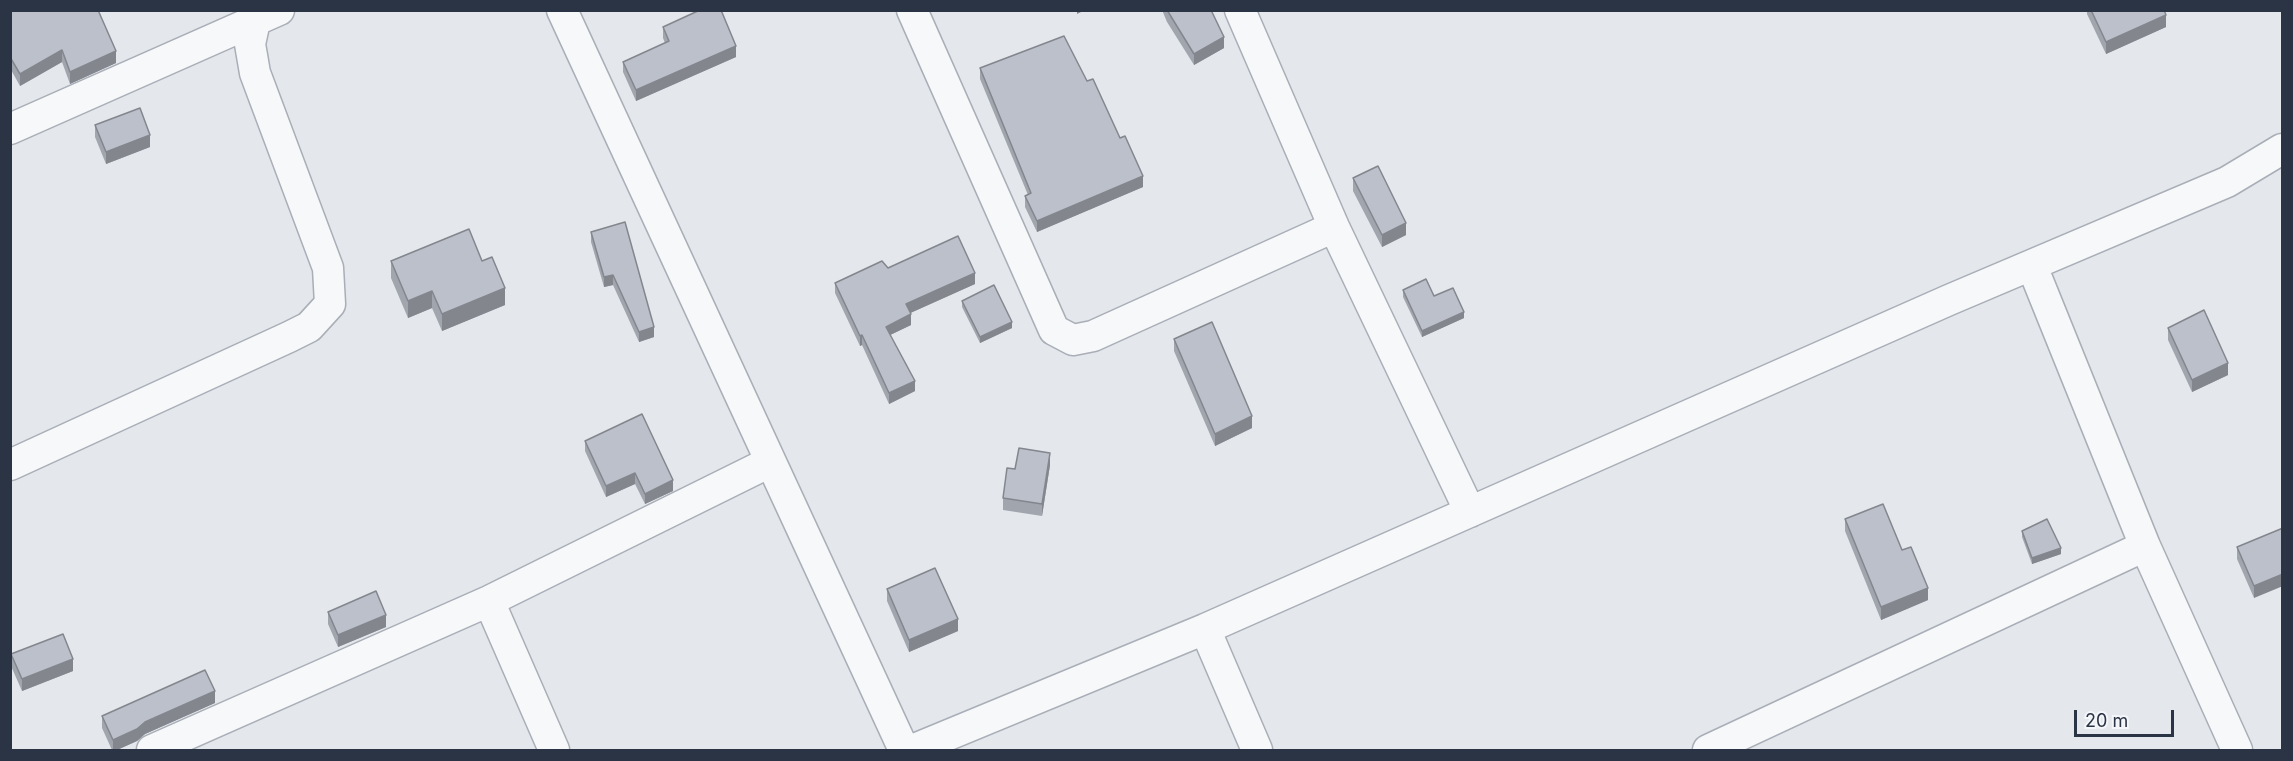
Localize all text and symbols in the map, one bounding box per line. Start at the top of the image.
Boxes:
scale bar [2077,698,2178,736]
text: 20 m [2085,710,2128,731]

